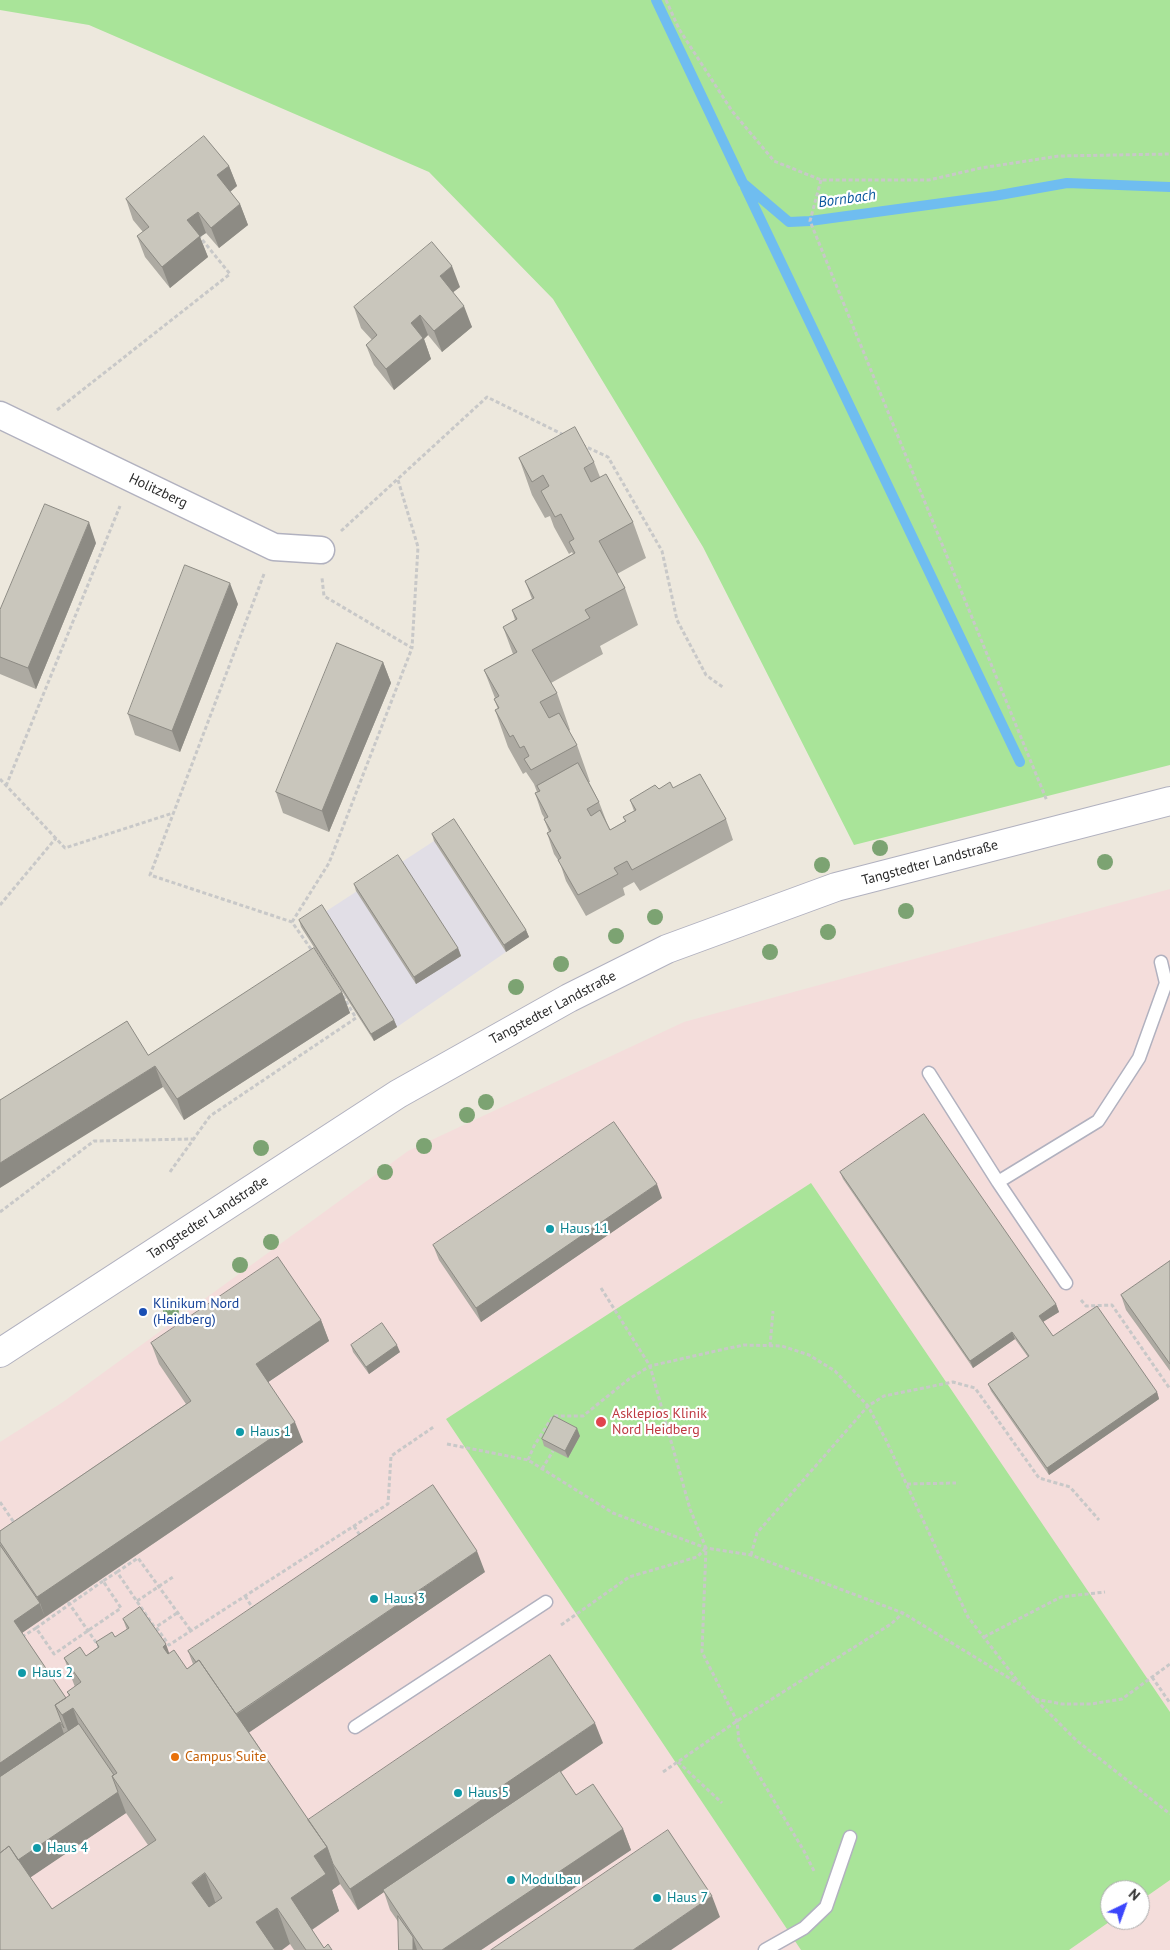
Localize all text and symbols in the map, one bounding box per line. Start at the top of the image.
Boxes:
water label: Bornbach [817,186,877,212]
street label: Holitzberg [126,470,190,512]
street label: Tangstedter Landstraße [860,837,1000,889]
street label: Tangstedter Landstraße [487,968,619,1048]
street label: Tangstedter Landstraße [144,1173,272,1263]
place label: Haus 11 [560,1221,609,1237]
marker: Haus 11 [544,1223,556,1235]
place label: Klinikum Nord (Heidberg) [153,1296,239,1328]
marker: Klinikum Nord (Heidberg) [137,1306,149,1318]
place label: Asklepios Klinik Nord Heidberg [612,1406,707,1438]
marker: Asklepios Klinik Nord Heidberg [594,1415,608,1429]
place label: Haus 1 [250,1424,291,1440]
marker: Haus 1 [234,1426,246,1438]
place label: Haus 3 [384,1591,425,1607]
marker: Haus 3 [368,1593,380,1605]
place label: Haus 2 [32,1665,73,1681]
marker: Haus 2 [16,1667,28,1679]
place label: Campus Suite [185,1749,266,1765]
marker: Campus Suite [169,1751,181,1763]
place label: Haus 5 [468,1785,509,1801]
marker: Haus 5 [452,1787,464,1799]
place label: Haus 4 [47,1840,88,1856]
marker: Haus 4 [31,1842,43,1854]
place label: Modulbau [521,1872,581,1888]
marker: Modulbau [505,1874,517,1886]
north arrow [1100,1880,1150,1930]
text: N [1125,1885,1144,1904]
place label: Haus 7 [667,1890,708,1906]
marker: Haus 7 [651,1892,663,1904]

